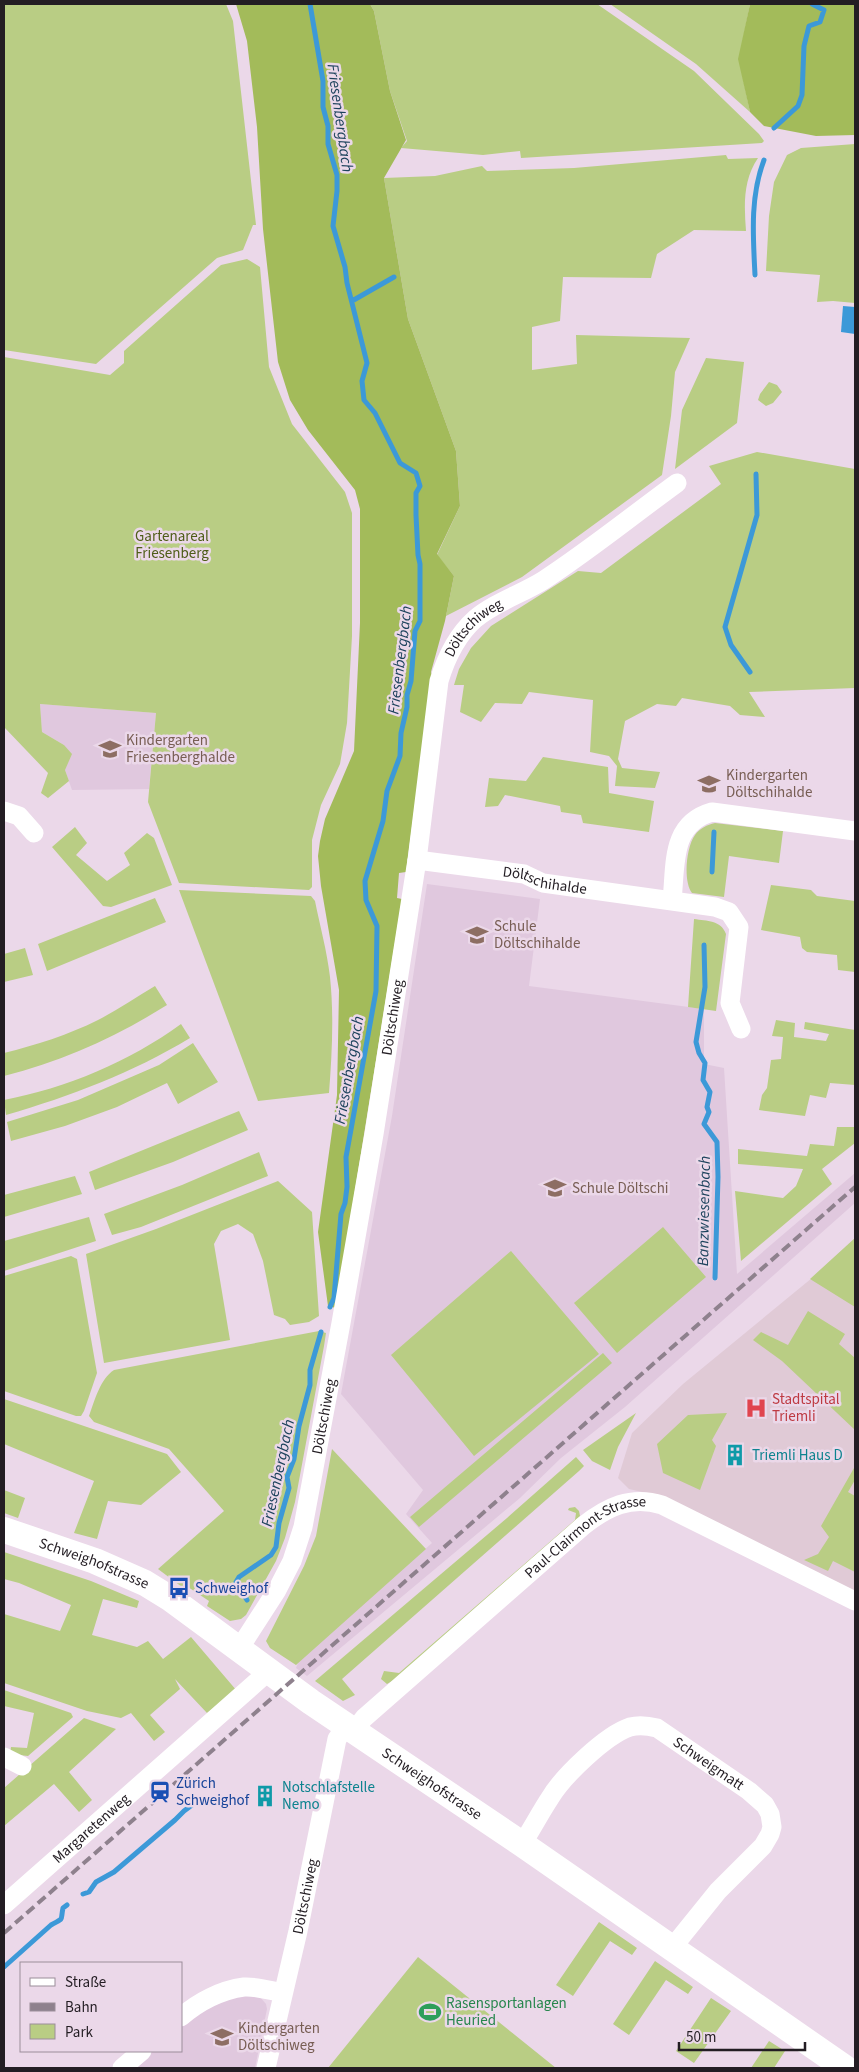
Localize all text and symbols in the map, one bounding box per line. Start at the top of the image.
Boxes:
water label: Friesenbergbach [322,62,358,174]
park label: Gartenareal Friesenberg [135,526,209,564]
street label: Döltschiweg [439,593,506,660]
water label: Friesenbergbach [382,604,418,716]
place label: Kindergarten Friesenberghalde [126,730,235,768]
school or university icon: Kindergarten Friesenberghalde [97,736,123,762]
place label: Kindergarten Döltschihalde [726,765,812,803]
school or university icon: Kindergarten Döltschihalde [696,771,722,797]
street label: Döltschihalde [502,861,588,900]
place label: Schule Döltschihalde [494,916,580,954]
school or university icon: Schule Döltschihalde [464,922,490,948]
street label: Döltschiweg [376,977,409,1057]
water label: Friesenbergbach [329,1014,369,1126]
water label: Banzwiesenbach [692,1156,716,1266]
school or university icon: Schule Döltschi [542,1175,568,1201]
place label: Schule Döltschi [572,1178,669,1199]
street label: Döltschiweg [306,1376,341,1456]
place label: Stadtspital Triemli [772,1389,840,1427]
hospital icon: Stadtspital Triemli [743,1395,769,1421]
water label: Friesenbergbach [256,1417,300,1529]
building icon: Triemli Haus D [722,1442,748,1468]
place label: Triemli Haus D [752,1445,843,1466]
street label: Paul-Clairmont-Strasse [520,1491,646,1583]
street label: Schweighofstrasse [36,1532,152,1594]
bus stop icon: Schweighof [166,1575,192,1601]
place label: Schweighof [195,1578,269,1599]
street label: Schweigmatt [669,1732,749,1795]
street label: Schweighofstrasse [378,1742,486,1825]
place label: Zürich Schweighof [176,1773,250,1811]
place label: Notschlafstelle Nemo [282,1777,375,1815]
station icon: Zürich Schweighof [147,1779,173,1805]
building icon: Notschlafstelle Nemo [252,1783,278,1809]
street label: Margaretenweg [48,1788,135,1868]
street label: Döltschiweg [287,1856,323,1936]
legend [20,1962,182,2052]
text: Straße [65,1972,106,1993]
place label: Rasensportanlagen Heuried [446,1993,567,2031]
text: Bahn [65,1997,98,2018]
sports icon: Rasensportanlagen Heuried [417,1999,443,2025]
place label: Kindergarten Döltschiweg [238,2018,320,2056]
scale bar [679,2020,805,2052]
text: Park [65,2022,94,2043]
school or university icon: Kindergarten Döltschiweg [209,2024,235,2050]
text: 50 m [686,2027,716,2048]

